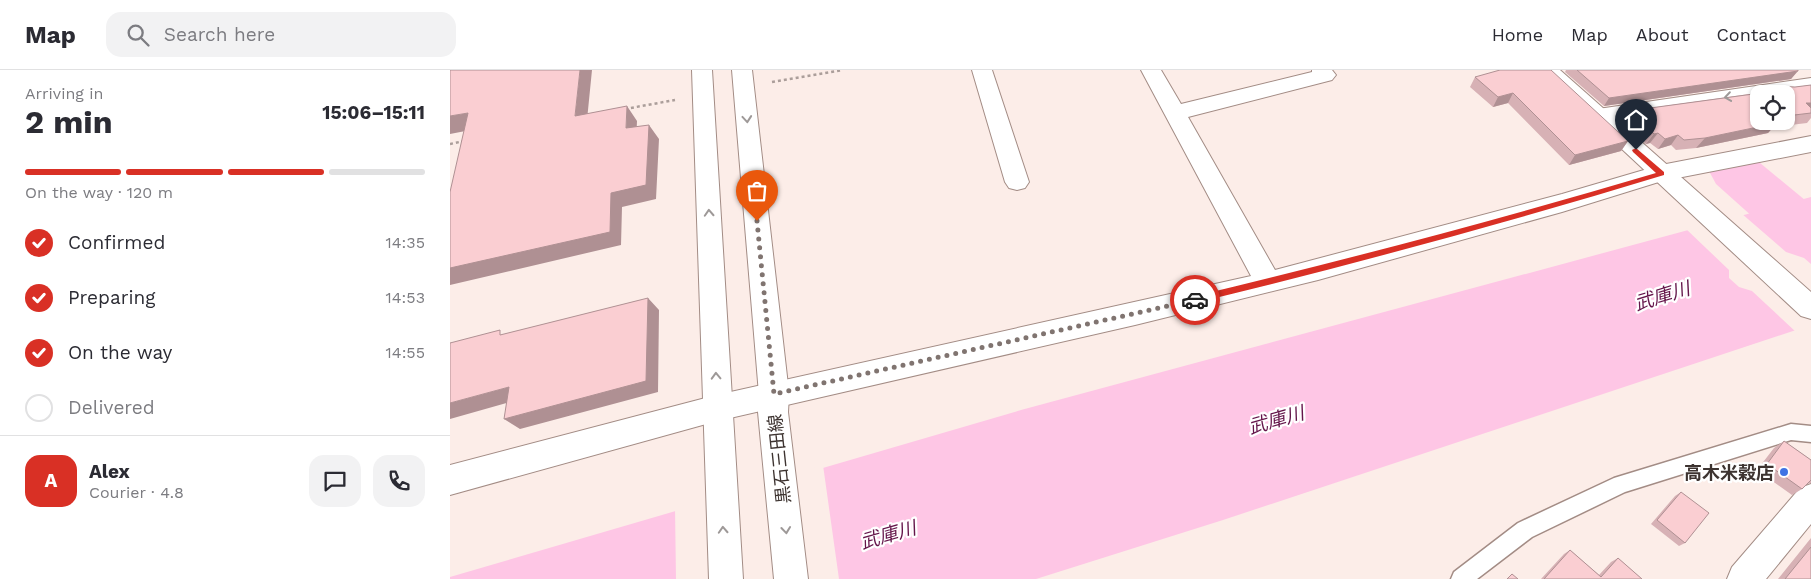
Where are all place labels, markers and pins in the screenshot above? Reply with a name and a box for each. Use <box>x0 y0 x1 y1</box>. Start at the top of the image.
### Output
pin <box>1615 99 1657 150</box>
pin <box>736 170 778 221</box>
place label: 高木米穀店 <box>1684 462 1774 483</box>
marker: 高木米穀店 <box>1778 466 1790 478</box>

